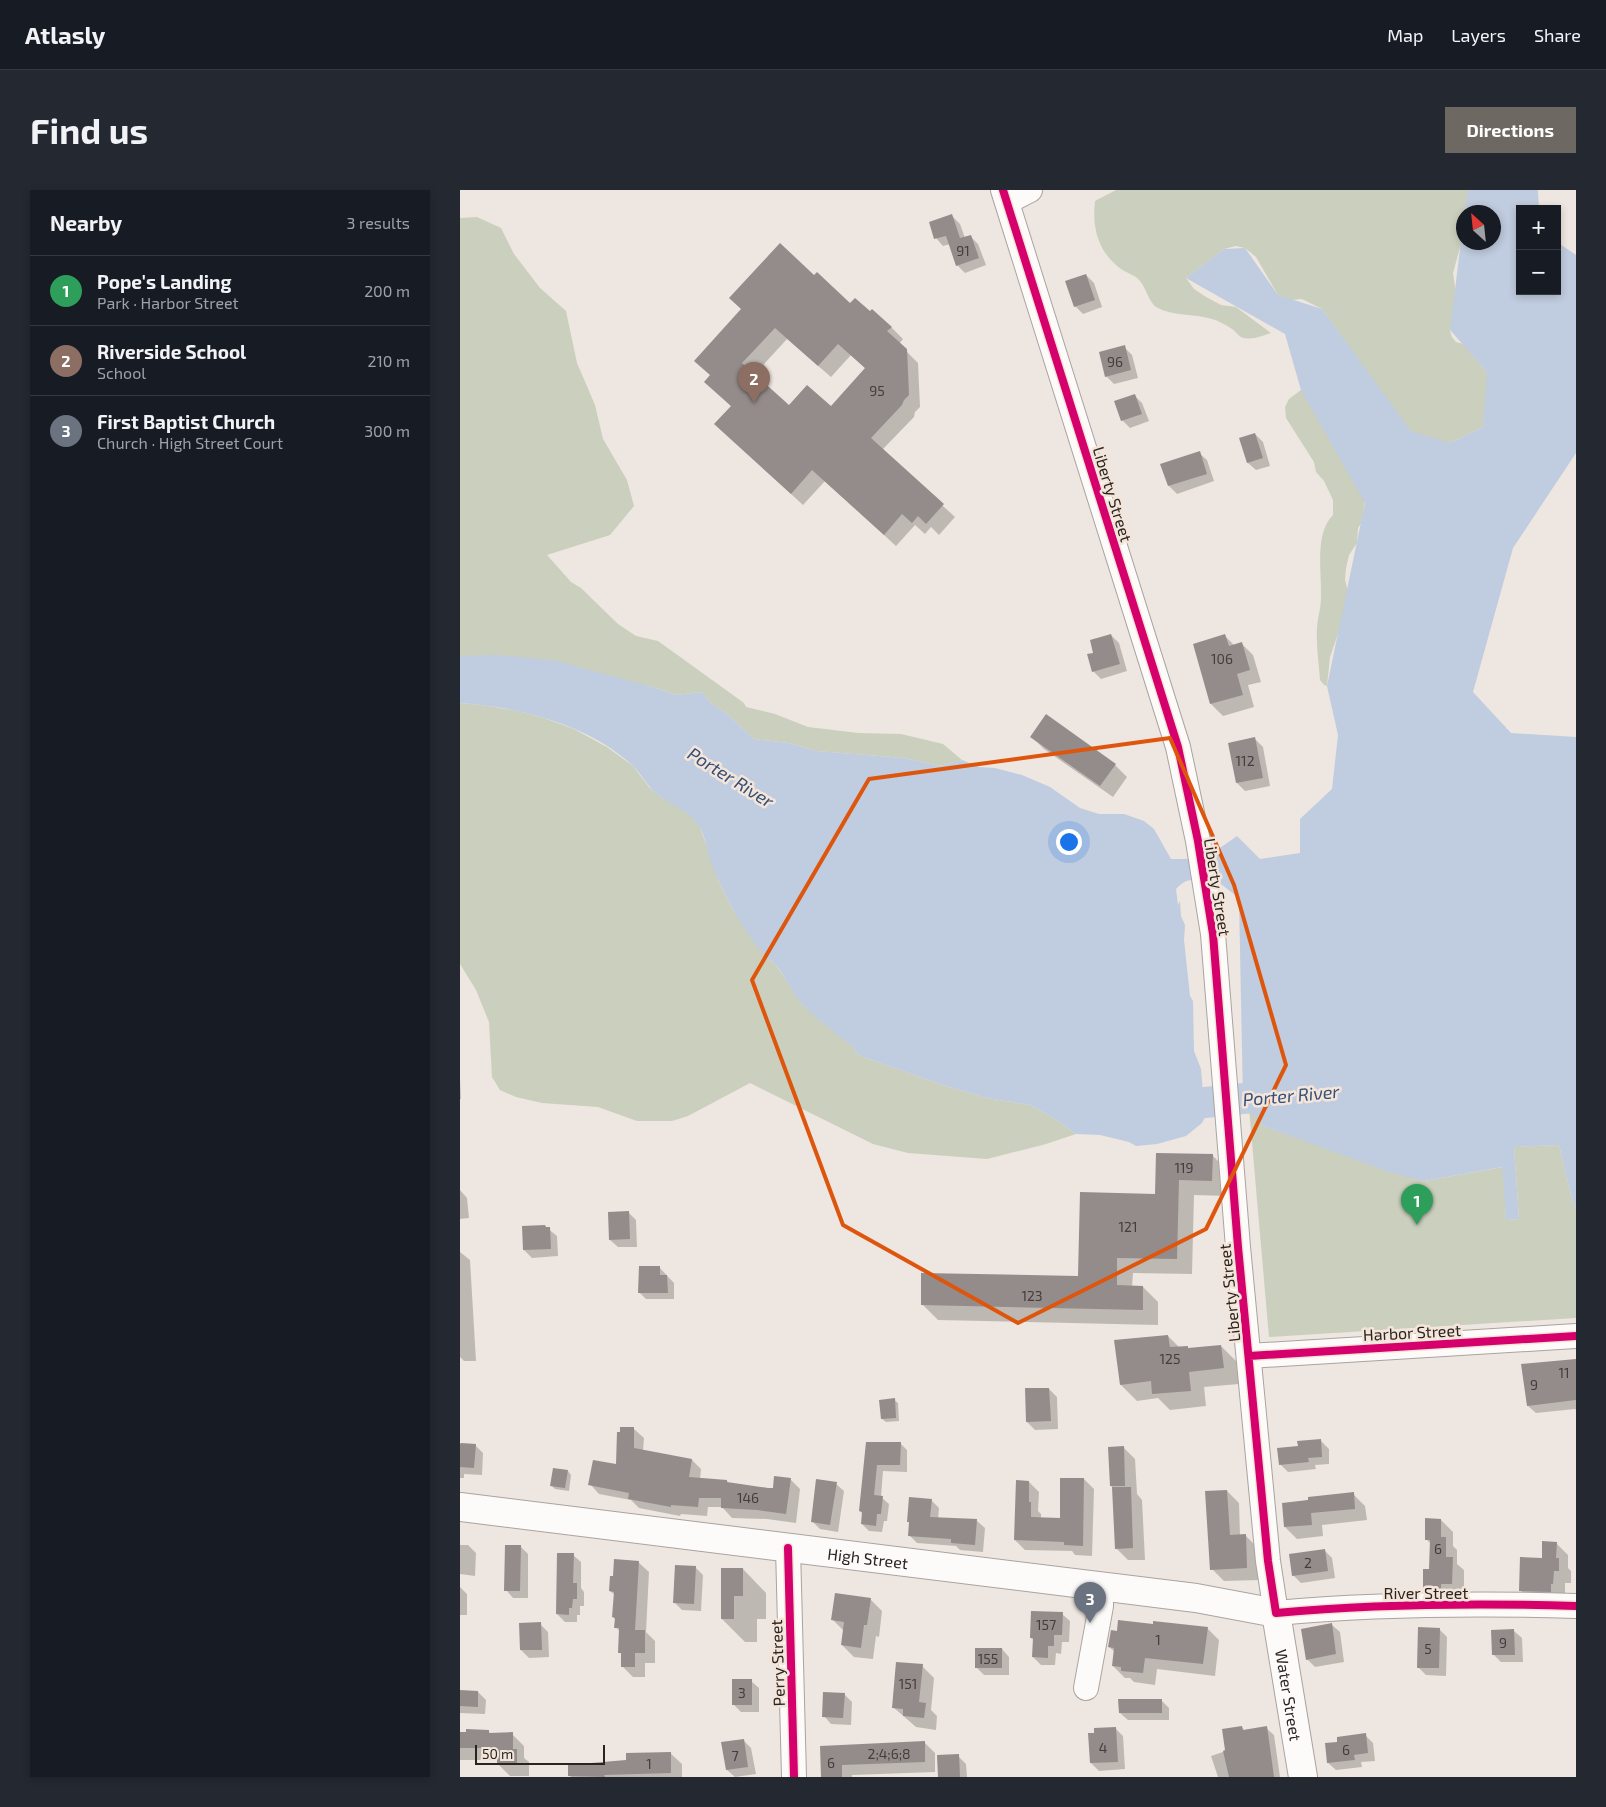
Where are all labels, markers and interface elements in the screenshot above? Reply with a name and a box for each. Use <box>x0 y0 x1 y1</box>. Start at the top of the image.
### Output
text: Atlasly <box>25 20 105 49</box>
text: Map <box>1387 24 1423 46</box>
text: Layers <box>1451 24 1506 46</box>
text: Share <box>1534 24 1581 46</box>
button: Directions <box>1445 107 1576 153</box>
text: Find us <box>30 109 148 151</box>
north arrow <box>1456 205 1501 250</box>
map controls <box>1516 205 1561 295</box>
button: + <box>1516 205 1561 250</box>
text: Nearby <box>50 210 122 235</box>
text: 3 results <box>347 213 410 232</box>
house number: 91 <box>956 242 970 259</box>
button: − <box>1516 250 1561 295</box>
text: Pope's Landing <box>97 270 232 293</box>
text: 1 <box>63 281 69 300</box>
text: 200 m <box>364 281 410 300</box>
text: Park · Harbor Street <box>97 293 239 312</box>
text: Riverside School <box>97 340 246 363</box>
text: 2 <box>61 351 71 370</box>
text: 210 m <box>367 351 410 370</box>
house number: 96 <box>1107 353 1123 370</box>
pin: 2 <box>738 362 770 403</box>
text: School <box>97 363 146 382</box>
house number: 95 <box>869 382 885 399</box>
text: First Baptist Church <box>97 410 275 433</box>
text: 3 <box>61 421 71 440</box>
text: 300 m <box>364 421 410 440</box>
text: Church · High Street Court <box>97 433 283 452</box>
street label: Liberty Street <box>1090 444 1136 544</box>
house number: 106 <box>1211 650 1233 667</box>
water label: Porter River <box>684 742 779 812</box>
house number: 112 <box>1235 752 1255 769</box>
your location <box>1056 829 1082 855</box>
street label: Liberty Street <box>1201 837 1235 937</box>
water label: Porter River <box>1242 1080 1341 1110</box>
house number: 119 <box>1174 1159 1194 1176</box>
pin: 1 <box>1401 1184 1433 1225</box>
house number: 121 <box>1118 1218 1138 1235</box>
street label: Liberty Street <box>1214 1243 1244 1343</box>
house number: 123 <box>1021 1287 1043 1304</box>
street label: Harbor Street <box>1362 1320 1462 1344</box>
house number: 125 <box>1160 1350 1180 1367</box>
house number: 11 <box>1558 1364 1570 1381</box>
house number: 9 <box>1530 1376 1538 1393</box>
house number: 146 <box>737 1489 759 1506</box>
house number: 6 <box>1434 1540 1442 1557</box>
street label: High Street <box>827 1543 909 1572</box>
house number: 2 <box>1304 1554 1312 1571</box>
pin: 3 <box>1074 1582 1106 1623</box>
street label: River Street <box>1384 1583 1468 1602</box>
house number: 157 <box>1036 1616 1056 1633</box>
street label: Perry Street <box>766 1619 788 1707</box>
house number: 1 <box>1155 1631 1161 1648</box>
house number: 9 <box>1499 1634 1507 1651</box>
house number: 5 <box>1424 1640 1432 1657</box>
street label: Water Street <box>1273 1648 1306 1742</box>
house number: 155 <box>978 1650 998 1667</box>
house number: 151 <box>899 1675 917 1692</box>
house number: 3 <box>738 1684 746 1701</box>
house number: 4 <box>1099 1739 1107 1756</box>
house number: 6 <box>1342 1741 1350 1758</box>
scale bar <box>475 1742 605 1765</box>
text: 50 m <box>482 1745 513 1762</box>
house number: 2;4;6;8 <box>868 1745 910 1762</box>
house number: 7 <box>731 1747 739 1764</box>
house number: 6 <box>827 1754 835 1771</box>
house number: 1 <box>646 1755 652 1772</box>

